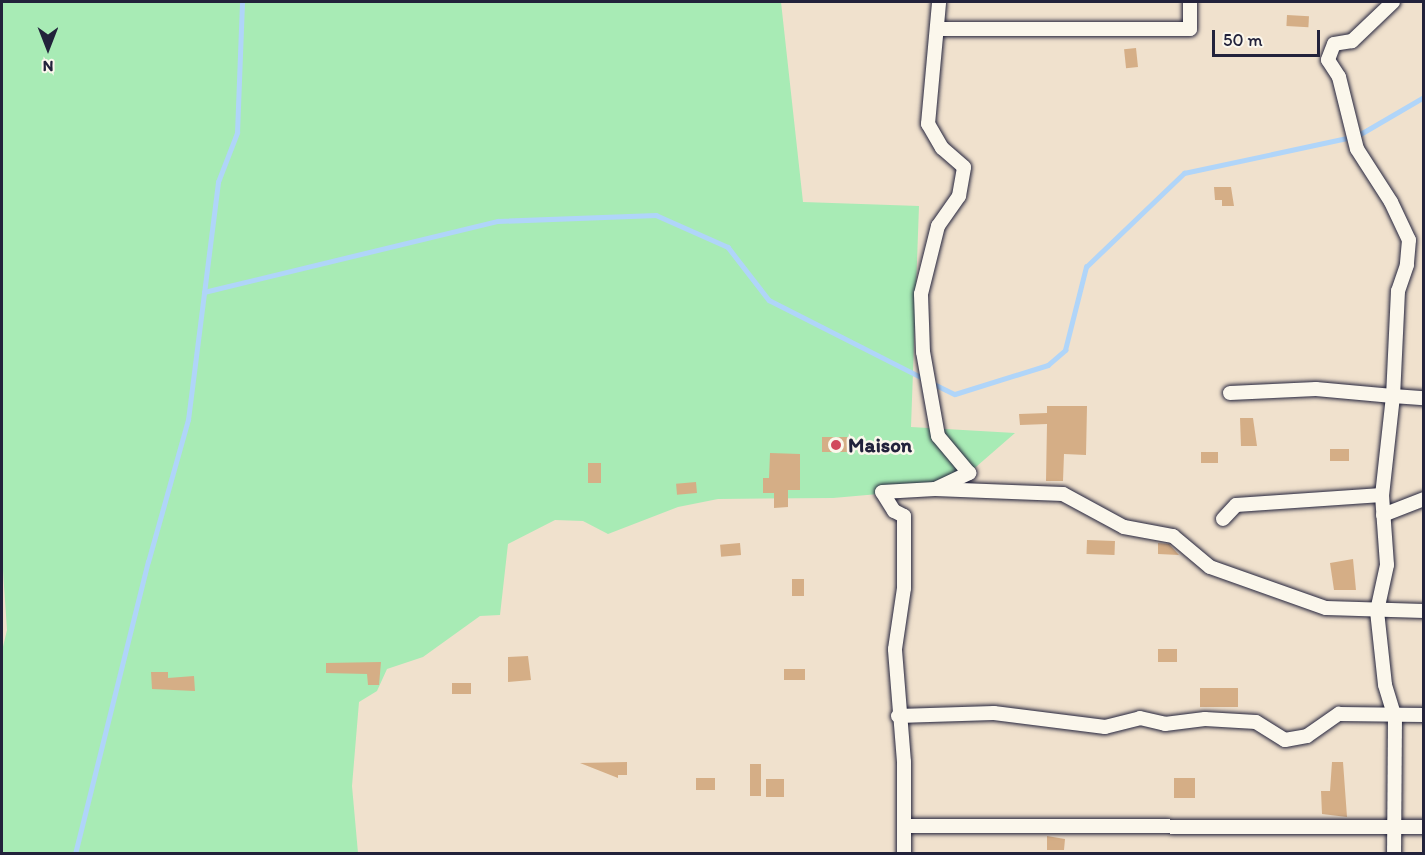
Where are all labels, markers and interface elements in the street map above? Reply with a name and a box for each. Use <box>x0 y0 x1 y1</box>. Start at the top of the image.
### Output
north arrow <box>18 18 78 78</box>
scale bar <box>1215 18 1323 56</box>
text: 50 m <box>1223 29 1263 51</box>
text: N <box>43 57 53 76</box>
place label: Maison <box>848 432 912 458</box>
marker: Maison <box>829 438 843 452</box>

